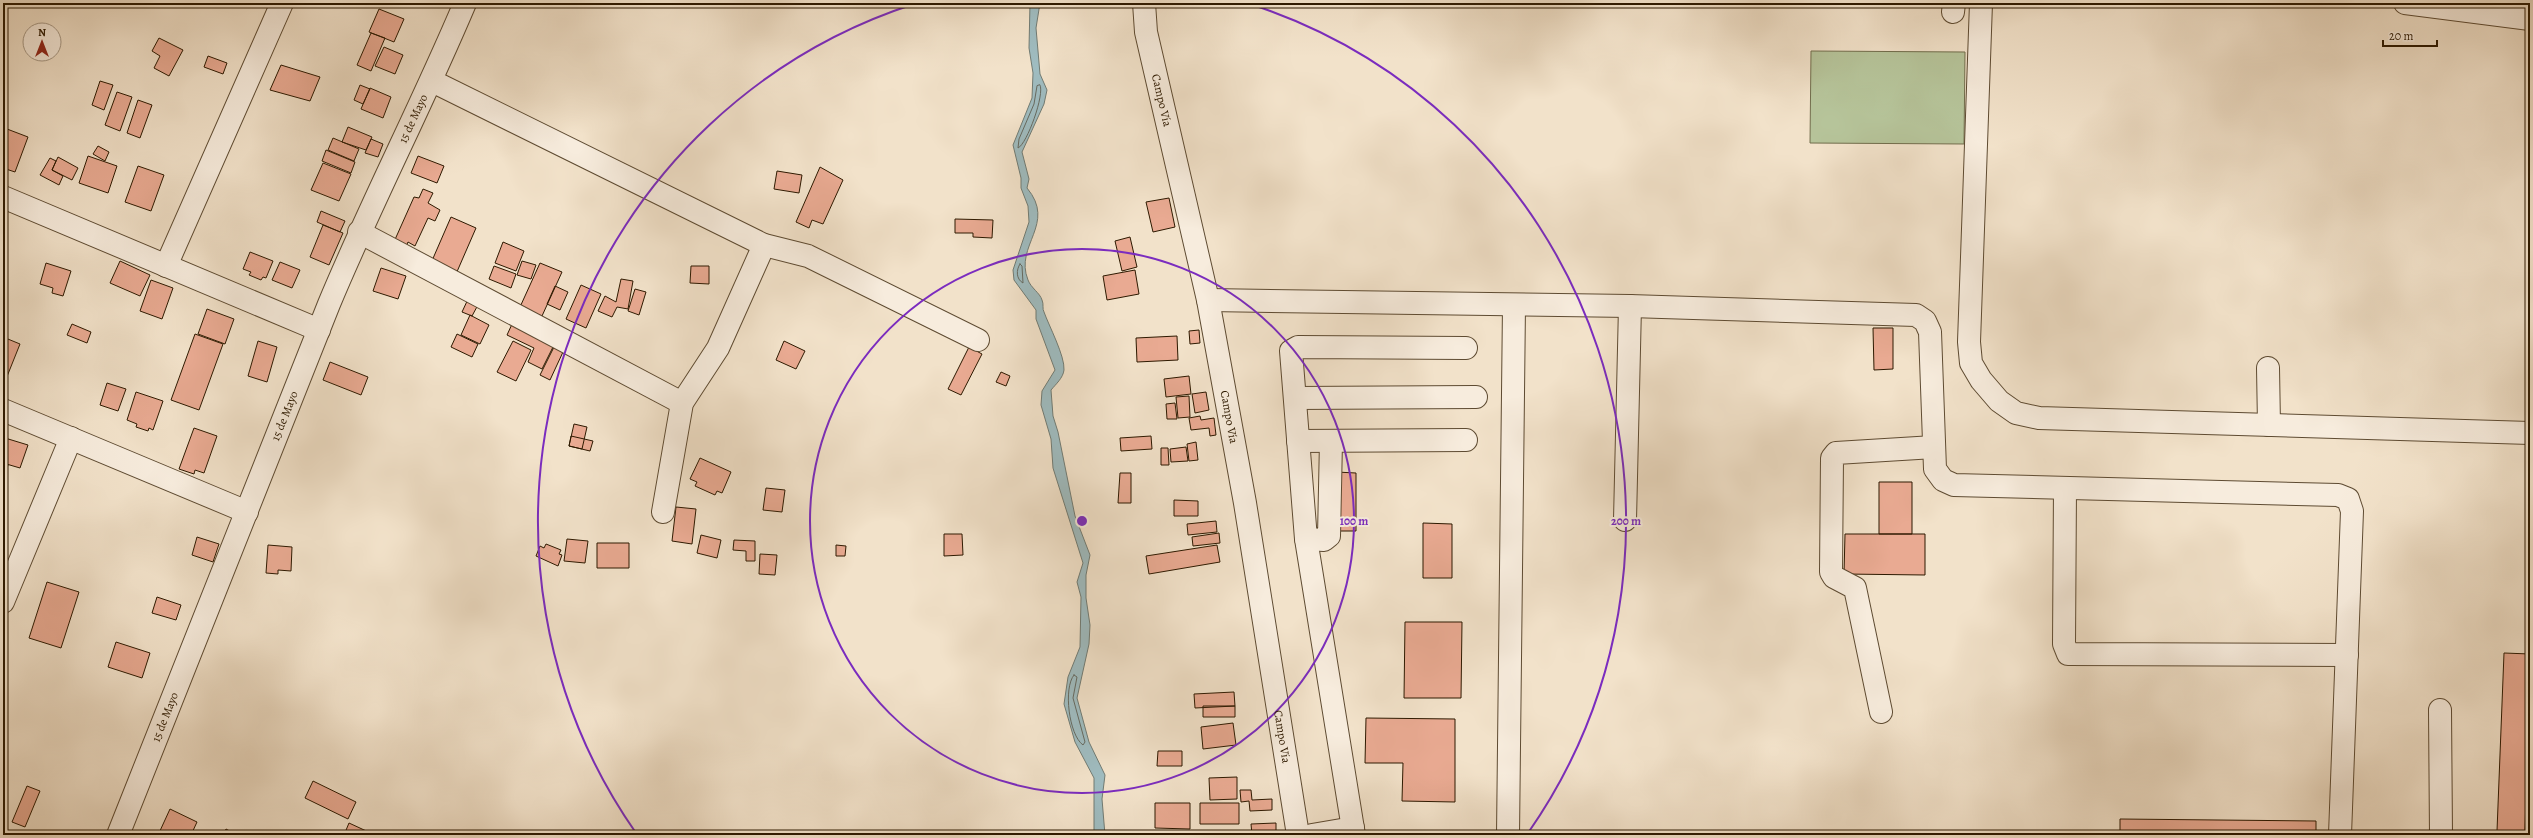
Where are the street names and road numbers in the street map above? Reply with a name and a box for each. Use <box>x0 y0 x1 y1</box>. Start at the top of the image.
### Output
street label: Campo Vía <box>1148 72 1176 128</box>
street label: 15 de Mayo <box>395 91 431 146</box>
street label: 15 de Mayo <box>267 389 302 443</box>
street label: Campo Vía <box>1217 389 1242 445</box>
street label: 15 de Mayo <box>148 690 182 744</box>
street label: Campo Vía <box>1270 709 1294 765</box>

